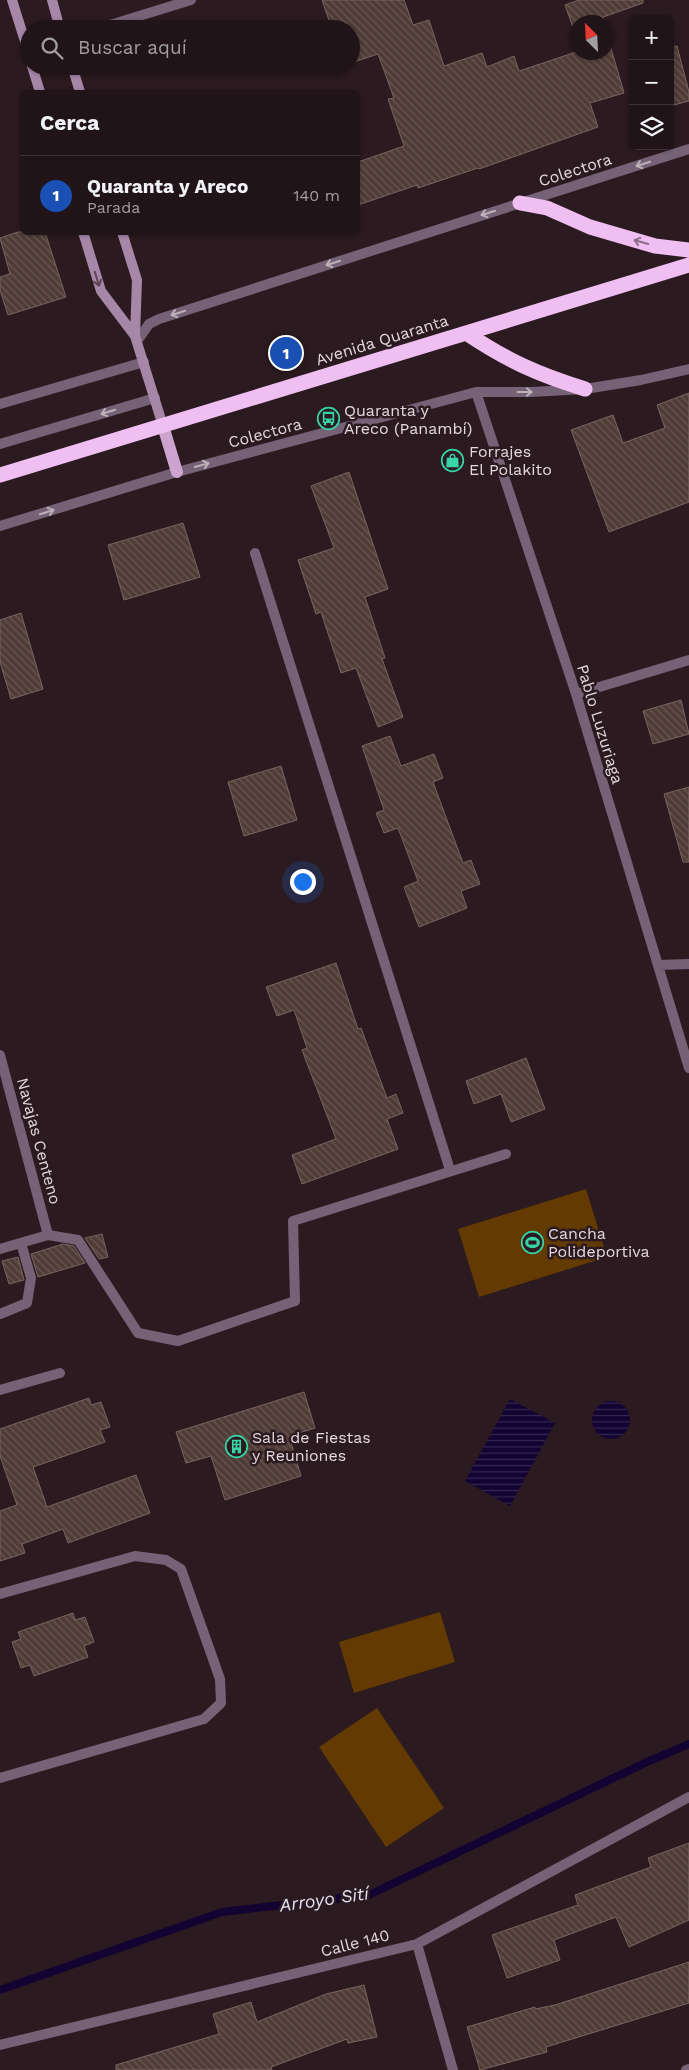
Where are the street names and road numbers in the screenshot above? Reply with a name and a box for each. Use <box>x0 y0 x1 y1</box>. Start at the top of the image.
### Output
street label: Colectora <box>536 149 614 191</box>
street label: Avenida Quaranta <box>313 311 451 369</box>
street label: Colectora <box>226 414 304 452</box>
street label: Pablo Luzuriaga <box>573 662 627 786</box>
street label: Navajas Centeno <box>13 1076 65 1206</box>
street label: Calle 140 <box>319 1925 391 1961</box>

